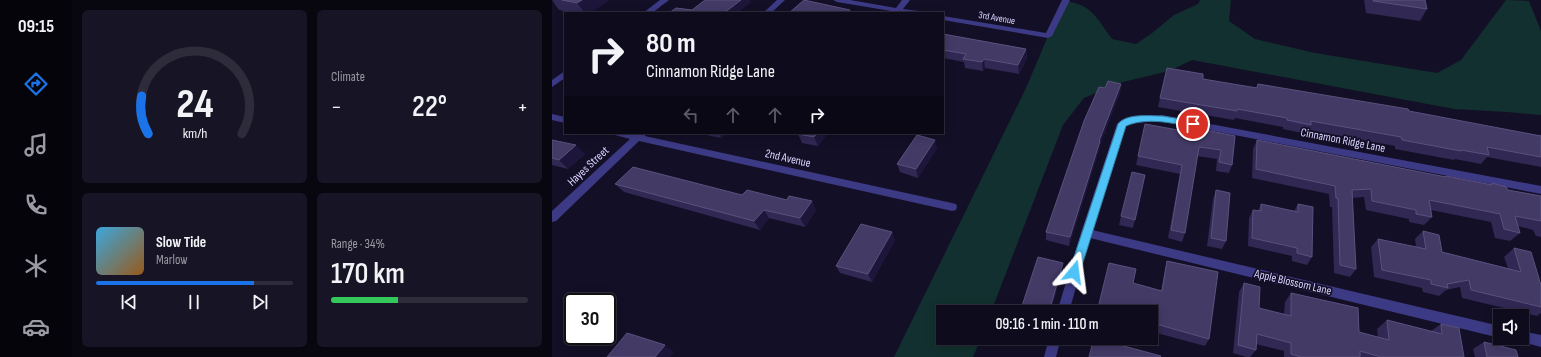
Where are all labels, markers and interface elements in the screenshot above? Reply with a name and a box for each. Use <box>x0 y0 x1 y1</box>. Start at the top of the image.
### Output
street label: 3rd Avenue <box>978 9 1016 27</box>
text: 09:15 <box>18 16 54 37</box>
text: 80 m <box>646 27 695 60</box>
icon: right <box>580 28 632 80</box>
text: Cinnamon Ridge Lane <box>646 61 775 82</box>
text: Climate <box>331 69 365 85</box>
icon: directions <box>22 70 50 98</box>
text: 24 <box>176 80 213 129</box>
text: 22° <box>412 89 447 125</box>
text: − <box>331 94 342 121</box>
text: + <box>517 94 528 121</box>
icon: left <box>680 104 702 126</box>
icon: ahead <box>722 104 744 126</box>
icon: ahead <box>764 104 786 126</box>
icon: right <box>806 104 828 126</box>
pin <box>1176 107 1210 141</box>
icon: arrive <box>1182 113 1204 135</box>
text: km/h <box>182 125 207 142</box>
street label: Cinnamon Ridge Lane <box>1299 125 1387 156</box>
icon: music <box>22 131 50 159</box>
street label: Hayes Street <box>564 143 613 189</box>
street label: 2nd Avenue <box>764 146 812 171</box>
icon: phone <box>22 191 50 219</box>
text: Slow Tide <box>156 233 206 252</box>
text: Range · 34% <box>331 236 385 252</box>
position arrow <box>1053 251 1095 293</box>
icon: climate <box>22 252 50 280</box>
text: Marlow <box>156 252 188 268</box>
text: 170 km <box>331 256 405 292</box>
street label: Apple Blossom Lane <box>1252 266 1333 299</box>
icon: previous <box>118 291 140 313</box>
icon: pause <box>183 291 205 313</box>
icon: next <box>249 291 271 313</box>
speed limit sign: 30 <box>564 293 616 345</box>
map controls <box>1493 309 1529 345</box>
button: sound <box>1493 309 1529 345</box>
icon: car <box>22 313 50 341</box>
text: 09:16 · 1 min · 110 m <box>995 315 1099 334</box>

